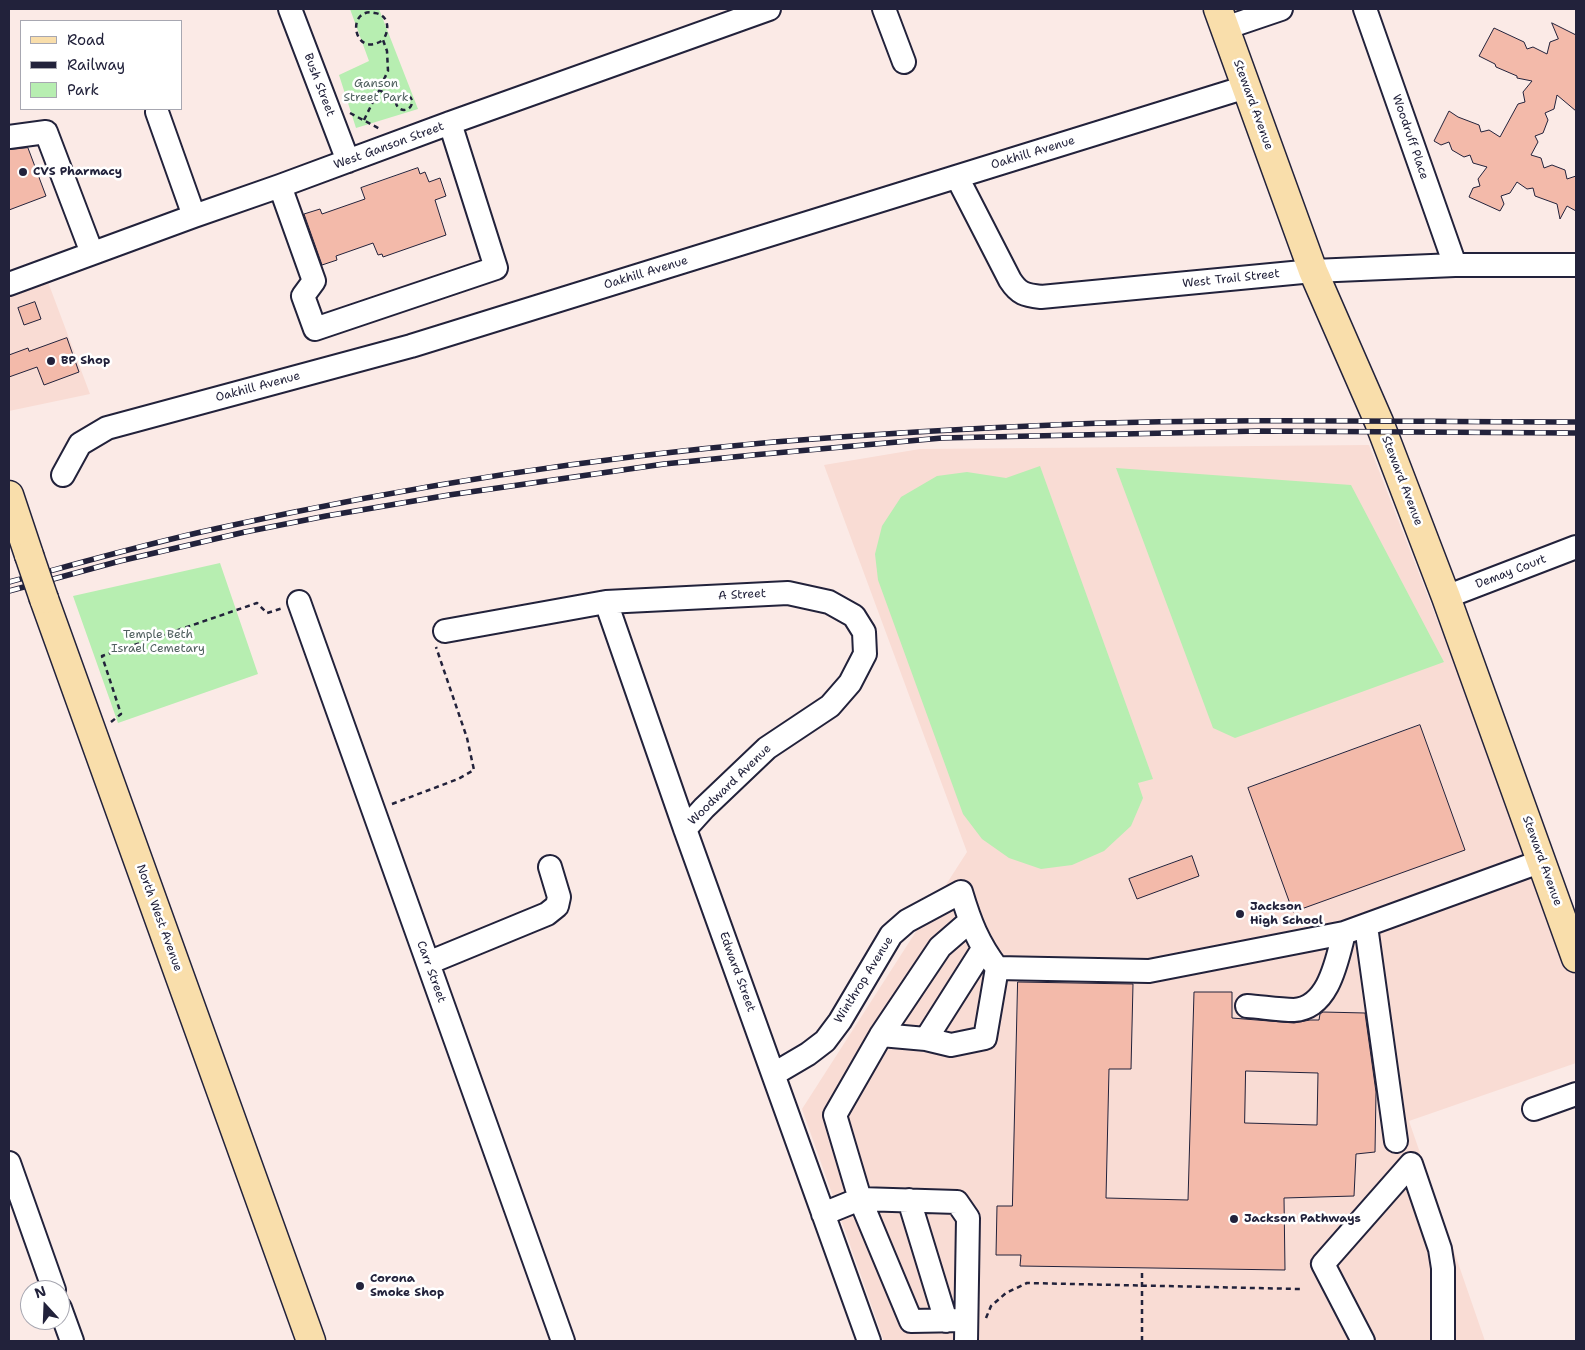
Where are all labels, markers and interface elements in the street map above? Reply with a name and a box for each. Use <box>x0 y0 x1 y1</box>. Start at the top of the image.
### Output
legend <box>20 20 182 110</box>
text: Road <box>67 30 105 50</box>
street label: Bush Street <box>300 51 338 119</box>
text: Railway <box>67 55 125 75</box>
street label: Steward Avenue <box>1230 58 1276 152</box>
park label: Ganson Street Park <box>343 77 409 105</box>
text: Park <box>67 80 99 100</box>
street label: Woodruff Place <box>1389 93 1431 181</box>
street label: West Ganson Street <box>332 119 446 173</box>
street label: Oakhill Avenue <box>989 133 1077 173</box>
place label: CVS Pharmacy <box>33 165 122 179</box>
marker: CVS Pharmacy <box>17 166 29 178</box>
street label: Oakhill Avenue <box>602 253 690 293</box>
street label: West Trail Street <box>1182 267 1280 291</box>
place label: BP Shop <box>61 354 110 368</box>
marker: BP Shop <box>45 355 57 367</box>
street label: Oakhill Avenue <box>214 369 302 405</box>
street label: Steward Avenue <box>1378 434 1426 528</box>
street label: Demay Court <box>1474 552 1548 592</box>
street label: A Street <box>718 587 766 603</box>
park label: Temple Beth Israel Cemetary <box>111 628 205 656</box>
street label: Woodward Avenue <box>686 742 774 828</box>
street label: Steward Avenue <box>1519 814 1565 908</box>
street label: North West Avenue <box>133 862 185 974</box>
place label: Jackson High School <box>1250 900 1323 928</box>
marker: Jackson High School <box>1234 908 1246 920</box>
street label: Edward Street <box>716 930 758 1014</box>
street label: Winthrop Avenue <box>831 934 897 1026</box>
street label: Carr Street <box>413 939 449 1005</box>
place label: Jackson Pathways <box>1244 1212 1361 1226</box>
marker: Jackson Pathways <box>1228 1213 1240 1225</box>
place label: Corona Smoke Shop <box>370 1272 444 1300</box>
north arrow <box>20 1280 70 1330</box>
marker: Corona Smoke Shop <box>354 1280 366 1292</box>
text: N <box>32 1281 49 1302</box>

